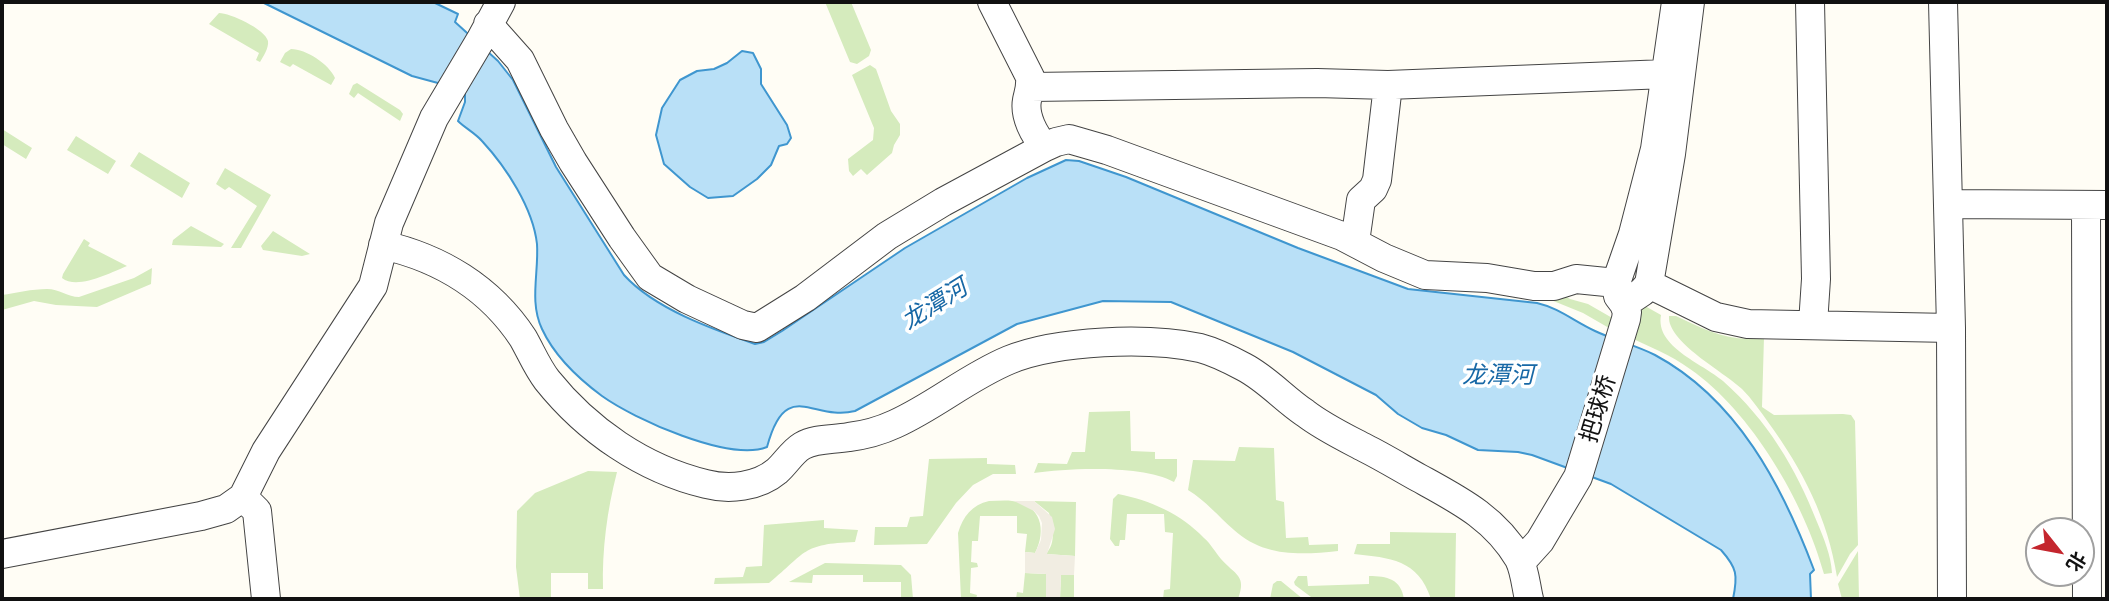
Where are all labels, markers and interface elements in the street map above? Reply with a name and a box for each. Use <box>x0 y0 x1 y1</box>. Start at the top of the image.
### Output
water label: 龙潭河 <box>897 274 973 336</box>
water label: 龙潭河 <box>1462 362 1534 390</box>
street label: 把球桥 <box>1576 372 1622 446</box>
north arrow <box>2025 517 2095 587</box>
text: 北 <box>2060 547 2092 577</box>

